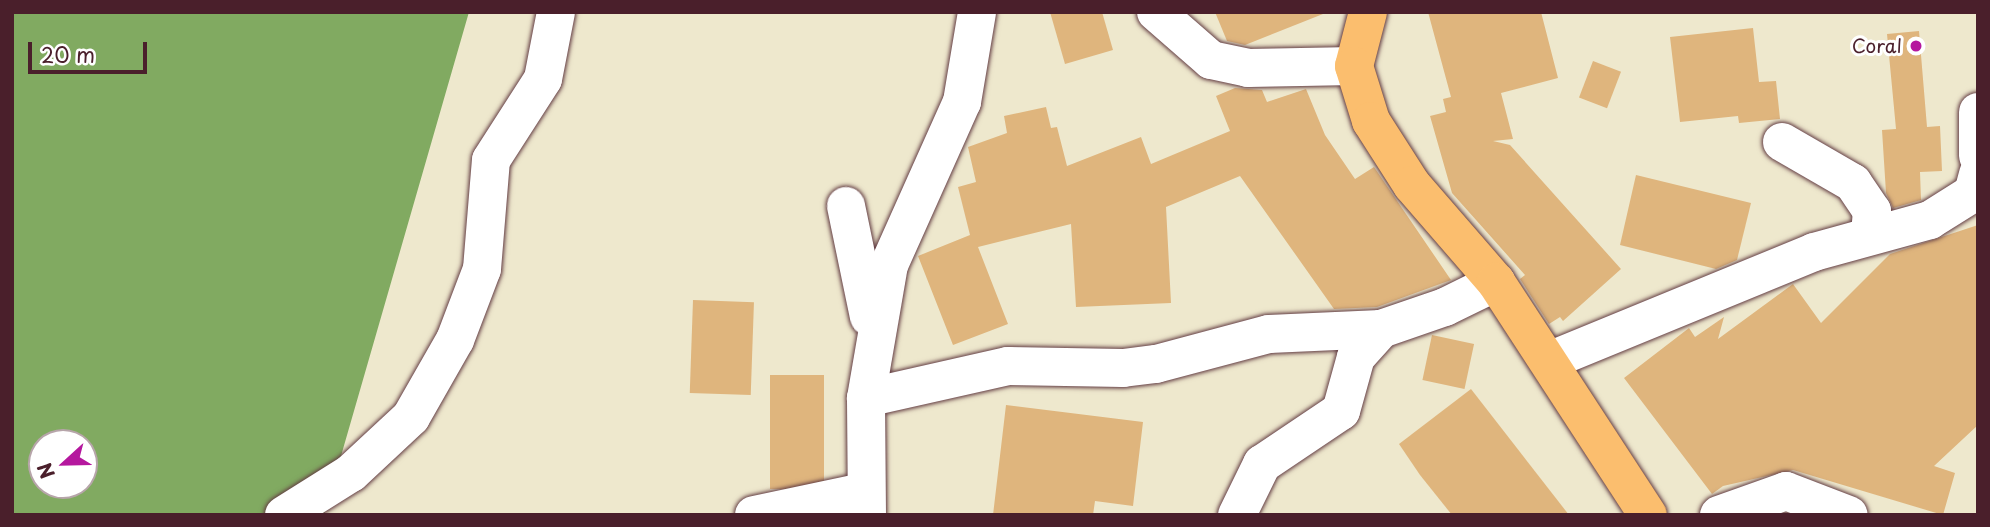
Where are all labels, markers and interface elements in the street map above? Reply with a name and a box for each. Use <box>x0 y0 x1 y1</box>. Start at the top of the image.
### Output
scale bar <box>32 28 150 72</box>
place label: Coral <box>1852 35 1902 57</box>
text: 20 m <box>41 38 95 70</box>
marker: Coral <box>1908 38 1924 54</box>
north arrow <box>28 429 98 499</box>
text: N <box>30 459 61 483</box>

